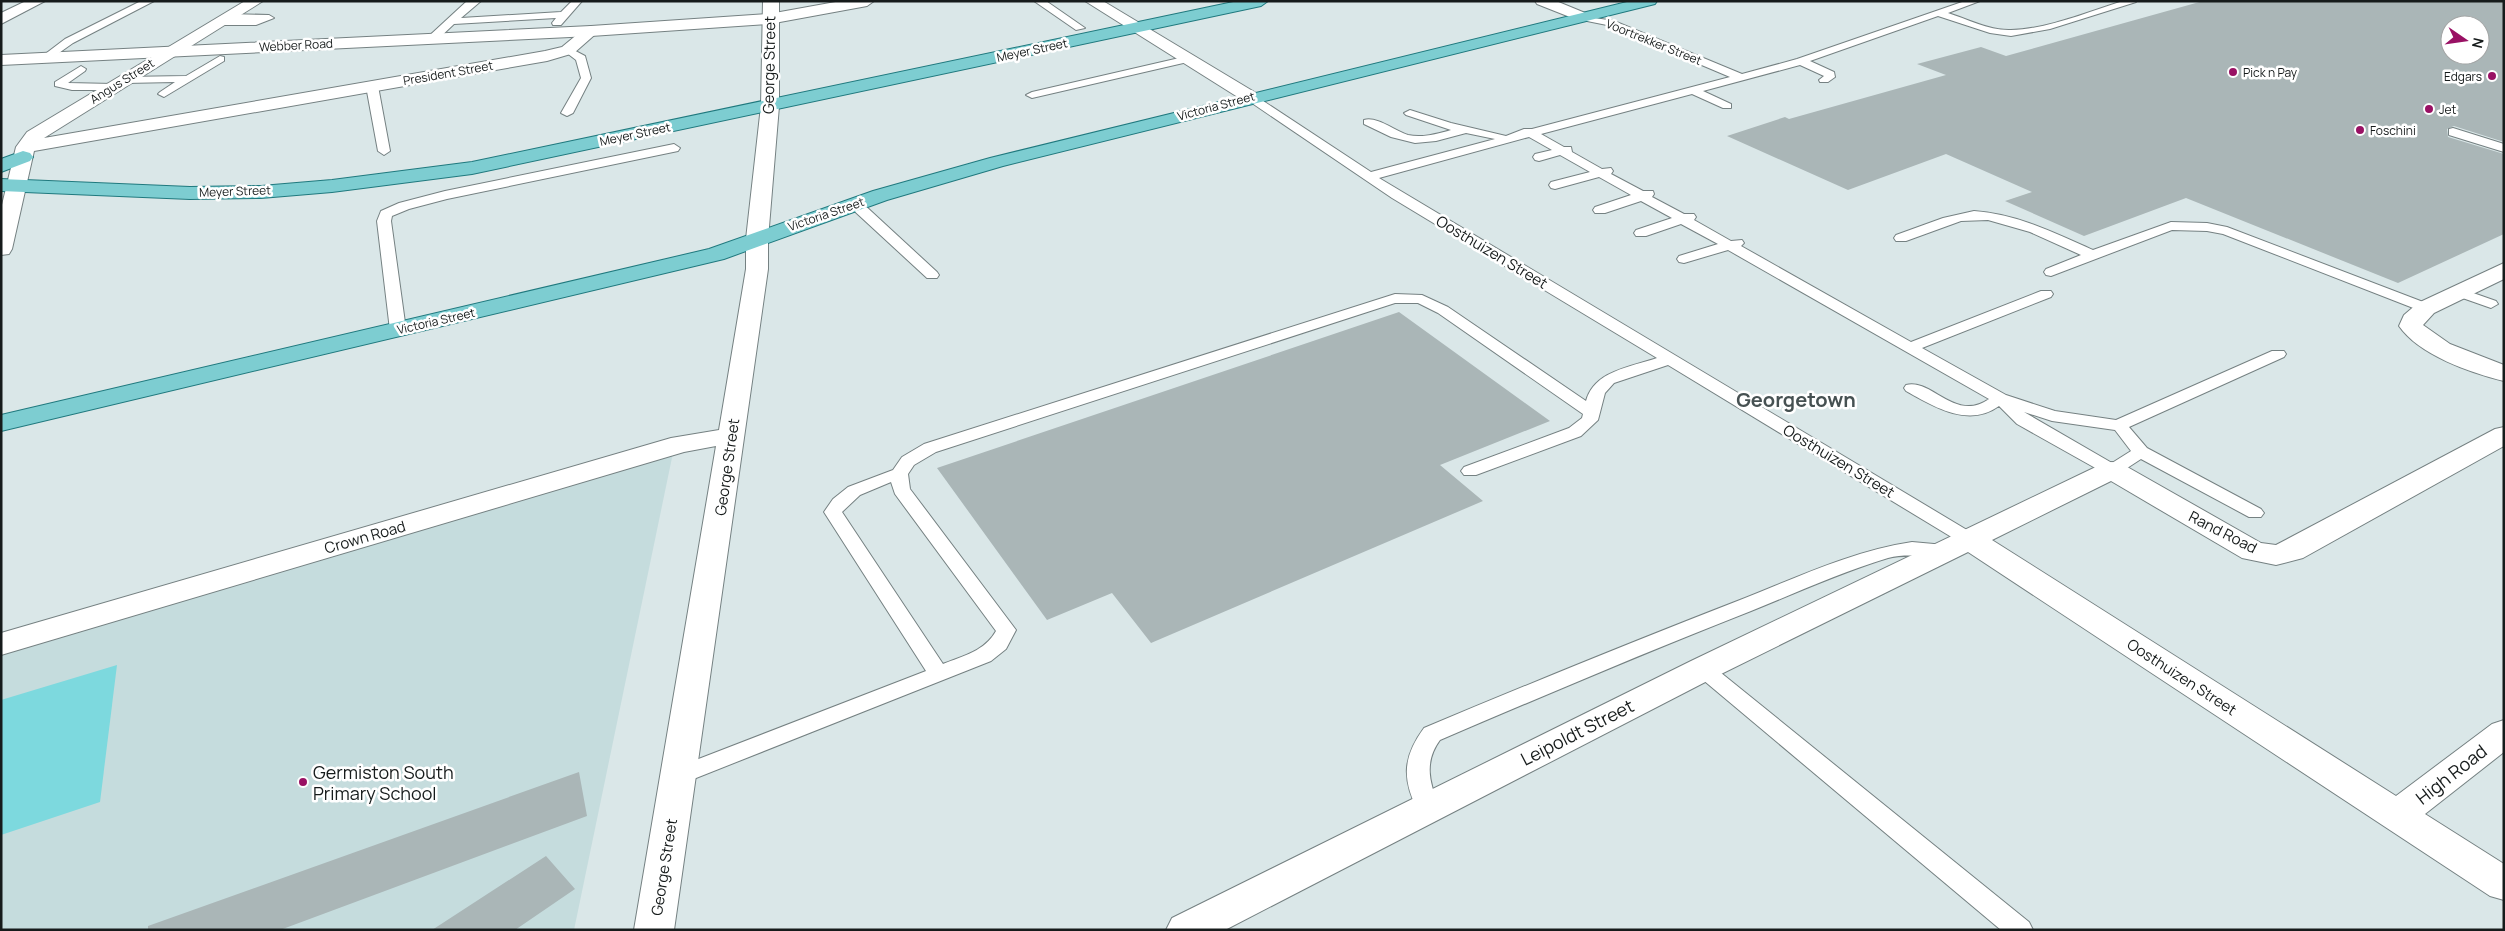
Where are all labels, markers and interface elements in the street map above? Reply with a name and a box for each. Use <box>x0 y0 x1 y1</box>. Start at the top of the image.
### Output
street label: Voortrekker Street <box>1604 15 1705 69</box>
north arrow <box>2440 15 2490 65</box>
street label: George Street <box>758 16 780 114</box>
street label: Meyer Street <box>995 34 1069 66</box>
street label: Webber Road <box>259 35 333 55</box>
text: N <box>2468 36 2489 50</box>
street label: Angus Street <box>87 54 158 108</box>
street label: President Street <box>402 57 495 89</box>
place label: Pick n Pay <box>2243 64 2298 81</box>
marker: Pick n Pay <box>2227 66 2239 78</box>
place label: Edgars <box>2444 68 2482 85</box>
marker: Edgars <box>2486 70 2498 82</box>
street label: Victoria Street <box>1175 87 1257 125</box>
place label: Jet <box>2439 101 2457 118</box>
marker: Jet <box>2423 103 2435 115</box>
street label: Meyer Street <box>598 118 672 150</box>
place label: Foschini <box>2370 122 2416 139</box>
marker: Foschini <box>2354 124 2366 136</box>
street label: Meyer Street <box>199 181 271 201</box>
street label: Victoria Street <box>786 193 867 235</box>
street label: Oosthuizen Street <box>1432 210 1552 294</box>
street label: Victoria Street <box>395 304 477 338</box>
district label: Georgetown <box>1736 386 1856 413</box>
street label: George Street <box>710 417 744 517</box>
street label: Oosthuizen Street <box>1779 419 1899 503</box>
street label: Rand Road <box>2185 506 2261 558</box>
street label: Crown Road <box>322 515 408 559</box>
street label: Oosthuizen Street <box>2123 634 2241 720</box>
street label: Leipoldt Street <box>1516 693 1638 771</box>
street label: High Road <box>2410 739 2492 809</box>
place label: Germiston South Primary School <box>313 760 454 805</box>
marker: Germiston South Primary School <box>297 776 309 788</box>
street label: George Street <box>646 817 682 917</box>

